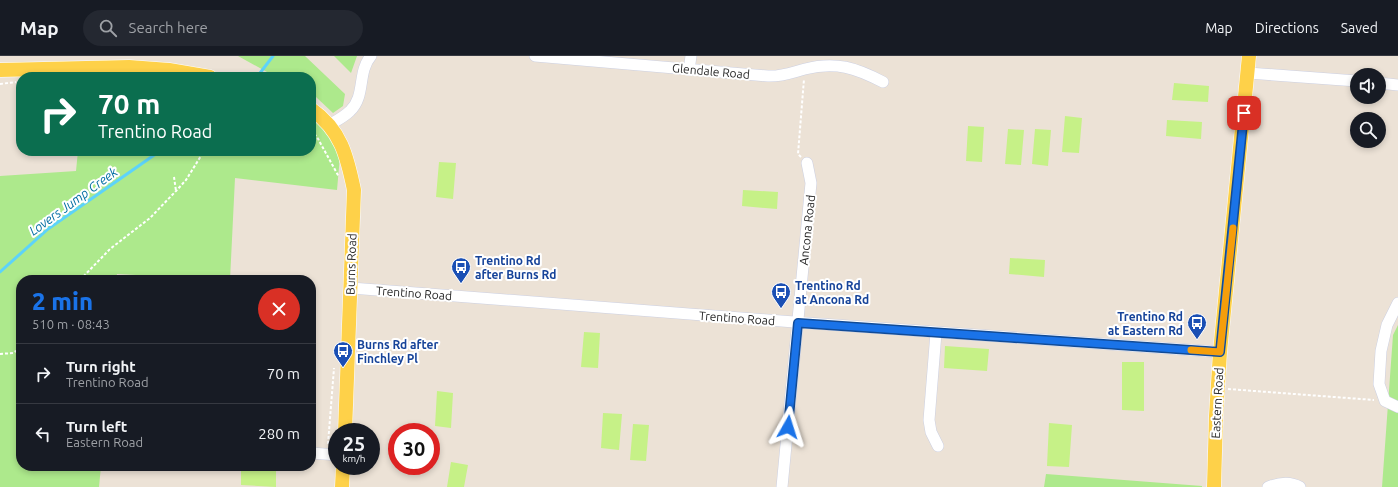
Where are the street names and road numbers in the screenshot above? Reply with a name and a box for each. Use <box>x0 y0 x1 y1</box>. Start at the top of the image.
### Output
street label: Glendale Road <box>672 61 750 81</box>
street label: Ancona Road <box>797 194 817 266</box>
street label: Burns Road <box>343 233 359 295</box>
street label: Trentino Road <box>376 284 452 302</box>
street label: Trentino Road <box>699 309 775 327</box>
street label: Eastern Road <box>1209 367 1225 439</box>

